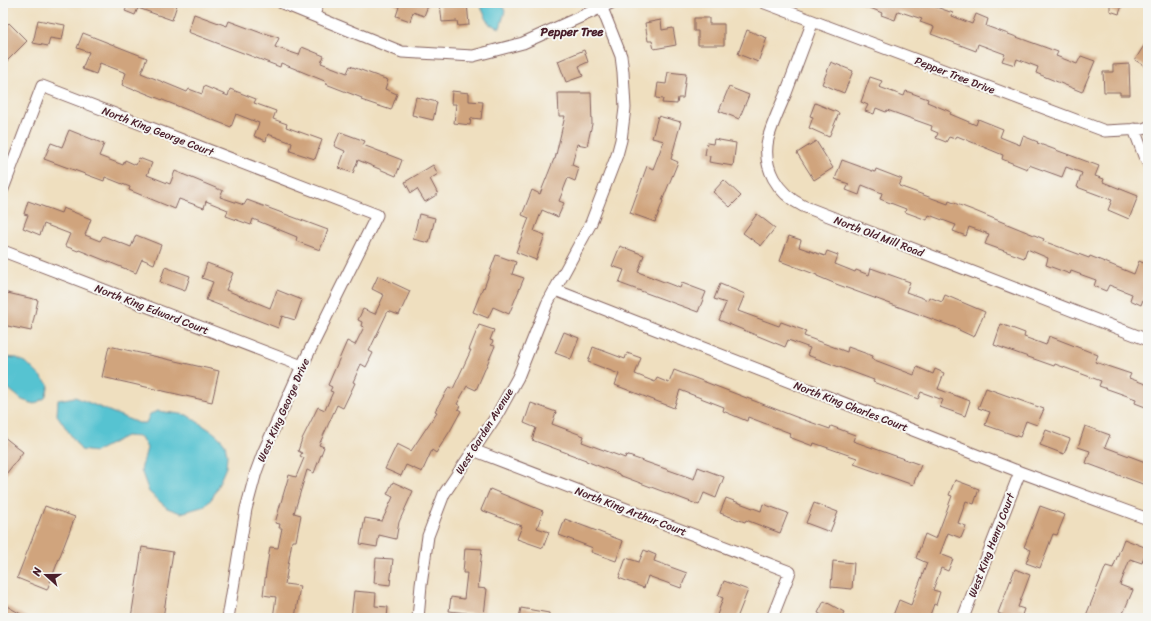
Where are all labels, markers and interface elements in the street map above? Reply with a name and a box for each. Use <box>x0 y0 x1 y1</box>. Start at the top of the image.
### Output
district label: Pepper Tree <box>541 21 604 43</box>
street label: Pepper Tree Drive <box>912 51 999 100</box>
street label: North King George Court <box>99 101 217 162</box>
street label: North Old Mill Road <box>831 211 928 263</box>
street label: North King Edward Court <box>92 279 212 340</box>
street label: West King George Drive <box>252 355 315 465</box>
street label: North King Charles Court <box>791 376 911 437</box>
street label: West Garden Avenue <box>450 384 519 478</box>
street label: North King Arthur Court <box>572 481 690 542</box>
street label: West King Henry Court <box>963 490 1020 600</box>
north arrow <box>26 555 66 595</box>
text: N <box>27 564 48 579</box>

